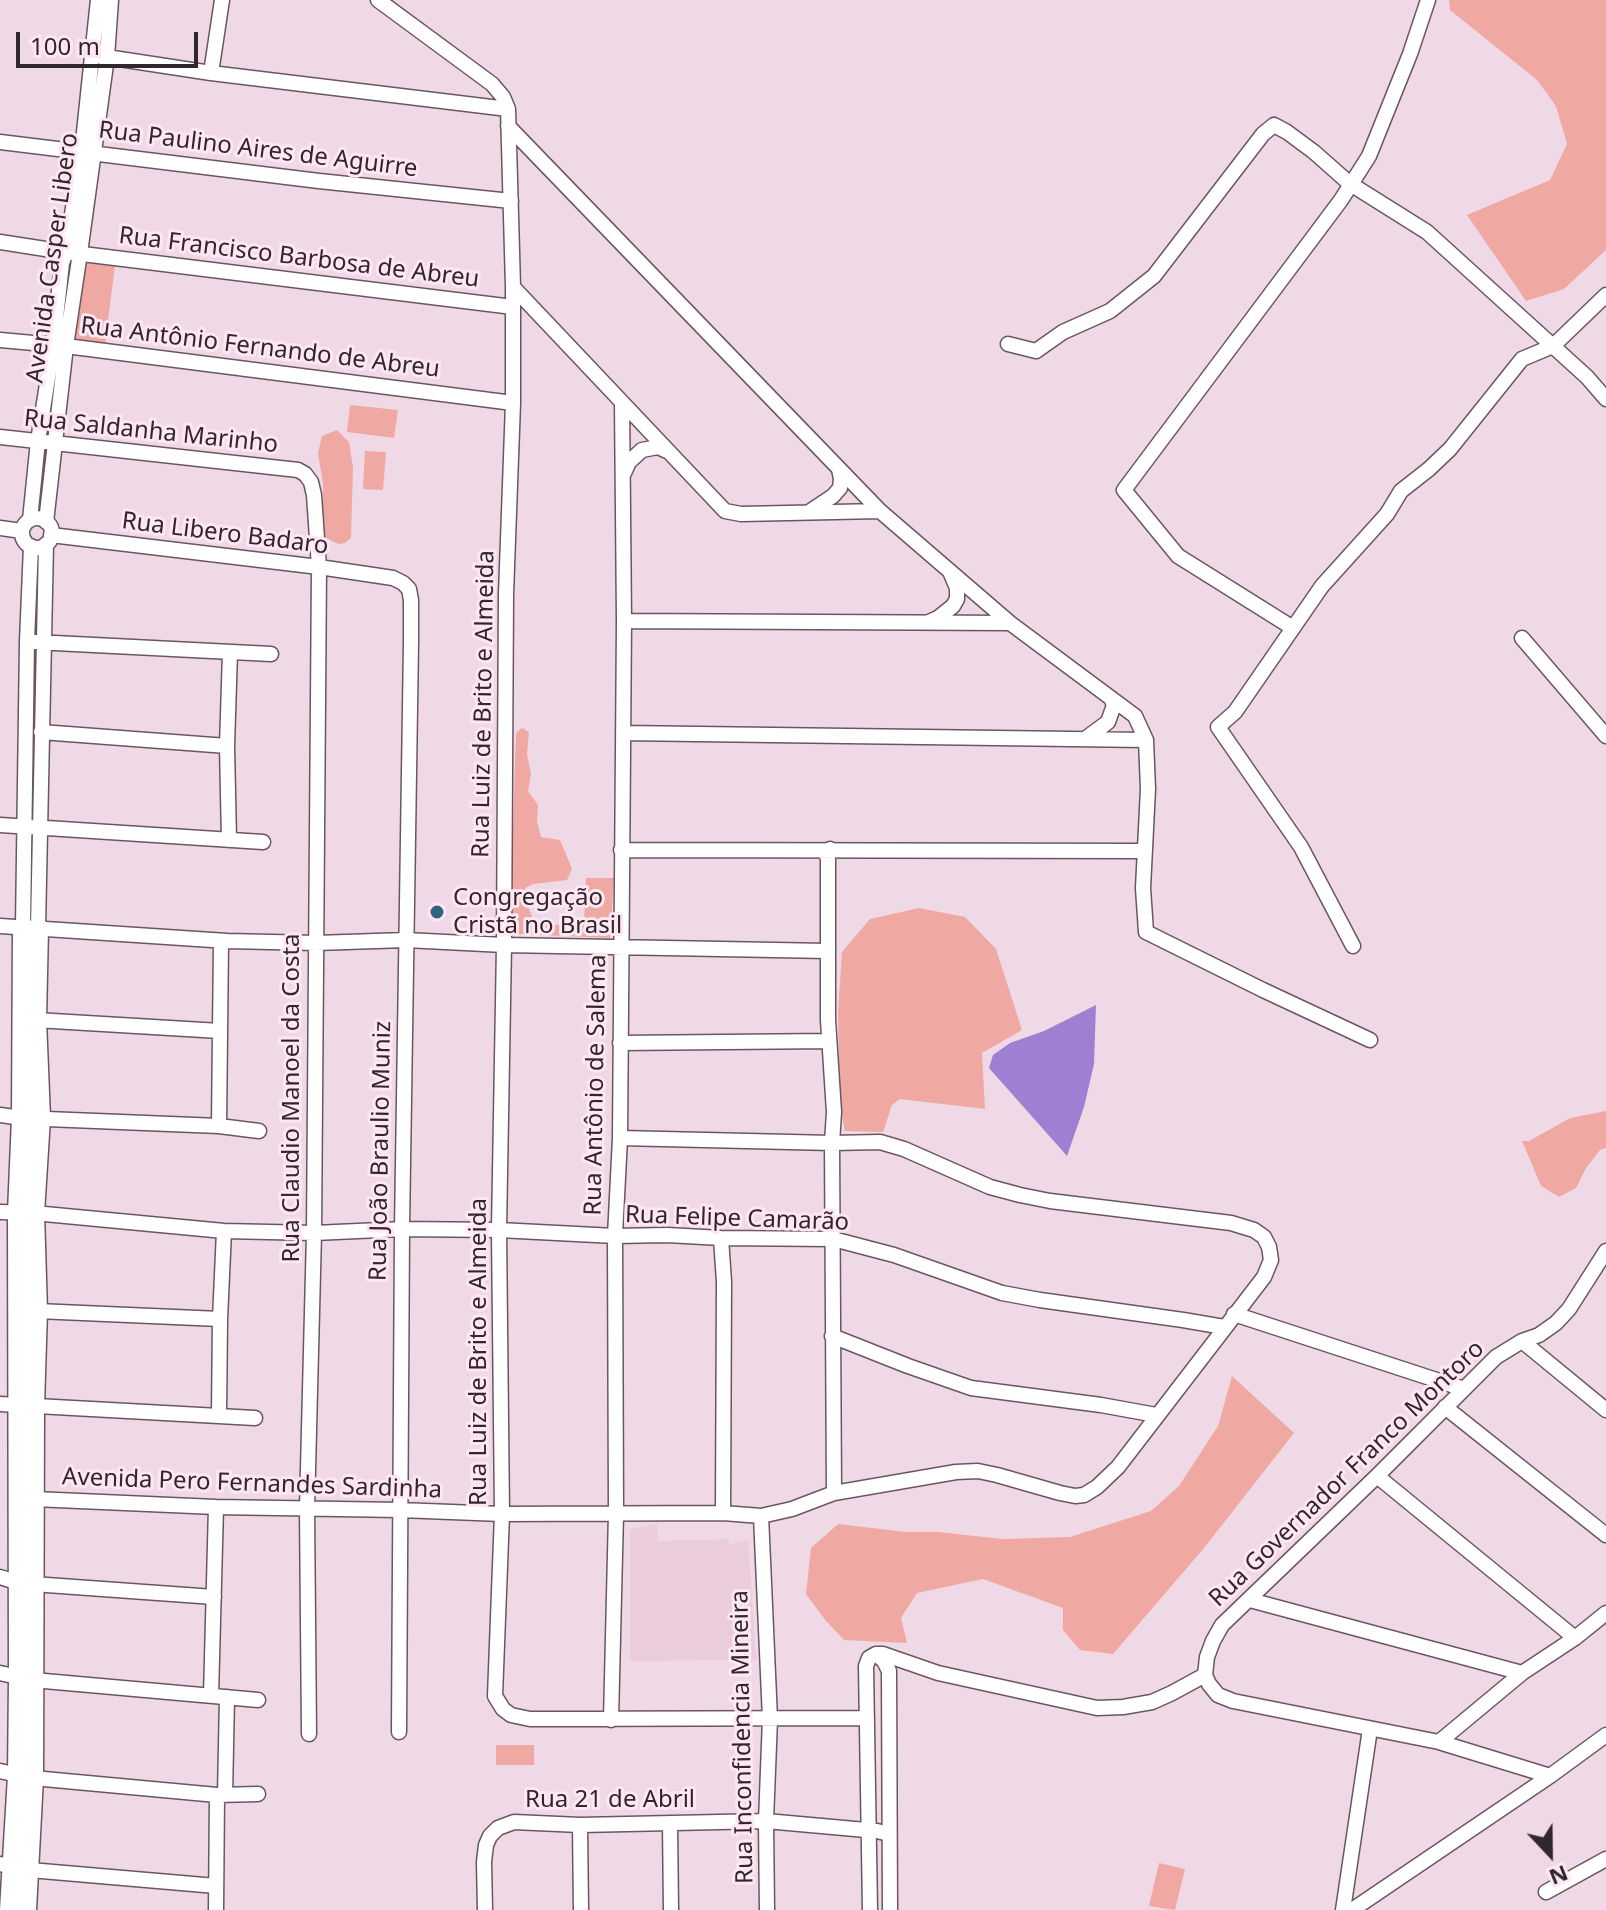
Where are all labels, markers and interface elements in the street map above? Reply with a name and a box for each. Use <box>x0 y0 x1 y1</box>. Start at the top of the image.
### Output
scale bar <box>20 16 202 66</box>
text: 100 m <box>30 29 100 62</box>
street label: Rua Paulino Aires de Aguirre <box>97 116 419 184</box>
street label: Avenida Casper Libero <box>21 131 85 385</box>
street label: Rua Francisco Barbosa de Abreu <box>117 222 481 294</box>
street label: Rua Antônio Fernando de Abreu <box>79 312 441 384</box>
street label: Rua Saldanha Marinho <box>22 404 280 460</box>
street label: Rua Libero Badaro <box>120 507 330 561</box>
street label: Rua Luiz de Brito e Almeida <box>467 550 501 858</box>
place label: Congregação Cristã no Brasil <box>453 884 622 940</box>
marker: Congregação Cristã no Brasil <box>428 903 446 921</box>
street label: Rua Claudio Manoel da Costa <box>278 933 306 1263</box>
street label: Rua Antônio de Salema <box>579 954 613 1216</box>
street label: Rua João Braulio Muniz <box>364 1021 398 1281</box>
street label: Rua Luiz de Brito e Almeida <box>465 1198 493 1506</box>
street label: Rua Felipe Camarão <box>624 1201 850 1237</box>
street label: Rua Governador Franco Montoro <box>1204 1335 1490 1613</box>
street label: Avenida Pero Fernandes Sardinha <box>62 1463 442 1505</box>
street label: Rua Inconfidencia Mineira <box>726 1590 760 1884</box>
street label: Rua 21 de Abril <box>525 1786 695 1814</box>
north arrow <box>1510 1814 1590 1894</box>
text: N <box>1545 1859 1573 1894</box>

